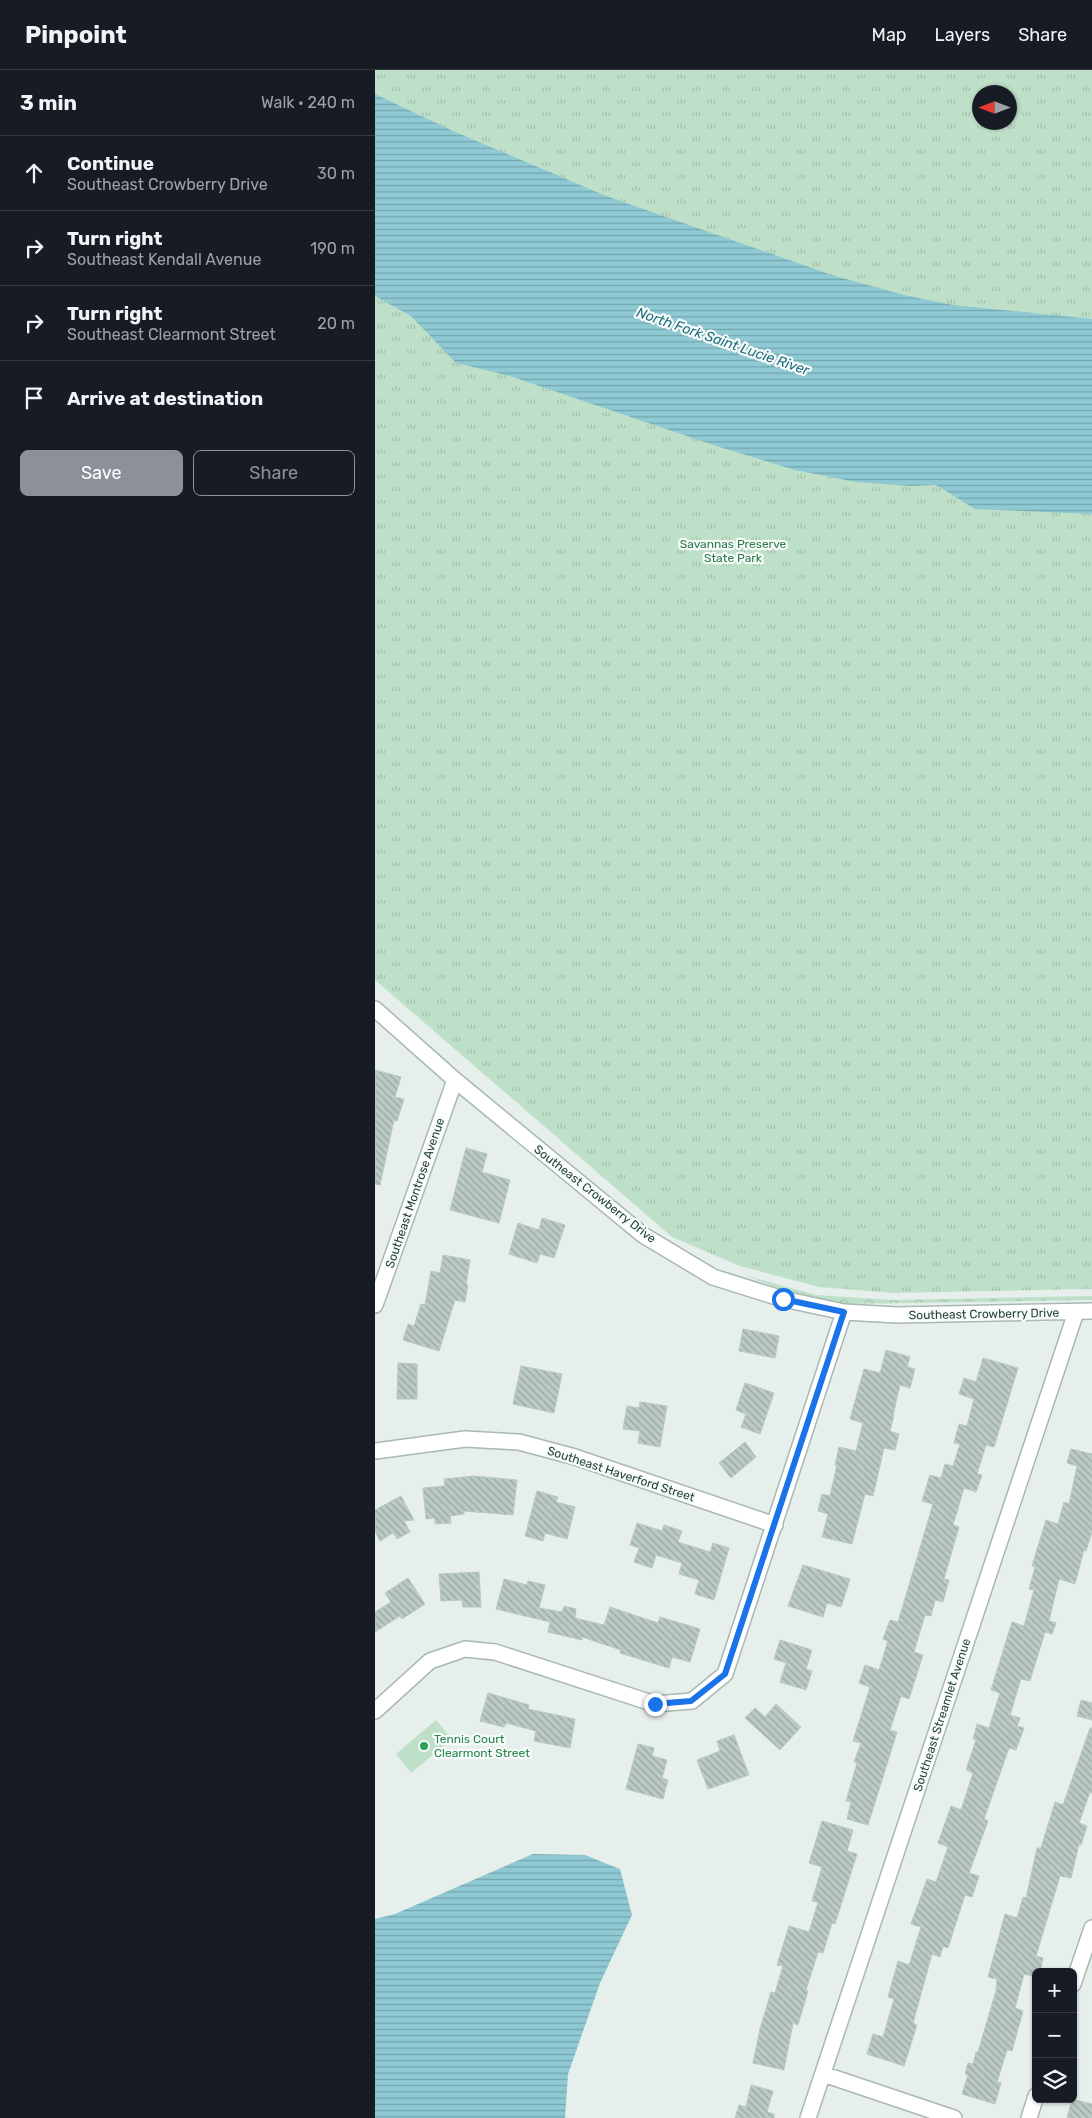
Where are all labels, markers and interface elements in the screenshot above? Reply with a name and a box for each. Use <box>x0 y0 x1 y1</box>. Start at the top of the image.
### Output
text: Pinpoint <box>25 21 127 49</box>
text: Map <box>872 24 907 46</box>
text: Layers <box>935 24 990 46</box>
text: Share <box>1018 24 1067 46</box>
north arrow <box>972 85 1017 130</box>
text: 3 min <box>20 90 77 115</box>
text: Walk · 240 m <box>261 93 355 112</box>
text: Continue <box>67 152 154 175</box>
icon: ahead <box>20 159 48 187</box>
text: 30 m <box>317 164 355 183</box>
text: Southeast Crowberry Drive <box>67 175 268 194</box>
text: Turn right <box>67 227 162 250</box>
icon: right <box>20 234 48 262</box>
text: 190 m <box>310 239 355 258</box>
text: Southeast Kendall Avenue <box>67 250 261 269</box>
text: Turn right <box>67 302 162 325</box>
water label: North Fork Saint Lucie River <box>634 304 812 379</box>
icon: right <box>20 309 48 337</box>
text: 20 m <box>317 314 355 333</box>
text: Southeast Clearmont Street <box>67 325 276 344</box>
icon: arrive <box>20 384 48 412</box>
text: Arrive at destination <box>67 387 263 410</box>
button: Save <box>20 450 183 496</box>
button: Share <box>193 450 355 496</box>
park label: Savannas Preserve State Park <box>680 537 787 565</box>
street label: Southeast Montrose Avenue <box>383 1116 447 1270</box>
street label: Southeast Crowberry Drive <box>531 1142 659 1246</box>
route start <box>772 1288 795 1311</box>
street label: Southeast Crowberry Drive <box>909 1306 1060 1322</box>
street label: Southeast Haverford Street <box>546 1444 697 1505</box>
street label: Southeast Streamlet Avenue <box>911 1636 973 1793</box>
route end <box>644 1693 667 1716</box>
place label: Tennis Court Clearmont Street <box>434 1732 530 1760</box>
marker: Tennis Court Clearmont Street <box>418 1740 430 1752</box>
map controls <box>1032 1968 1077 2103</box>
button: + <box>1032 1968 1077 2013</box>
button: − <box>1032 2013 1077 2058</box>
button: layers <box>1032 2058 1077 2103</box>

